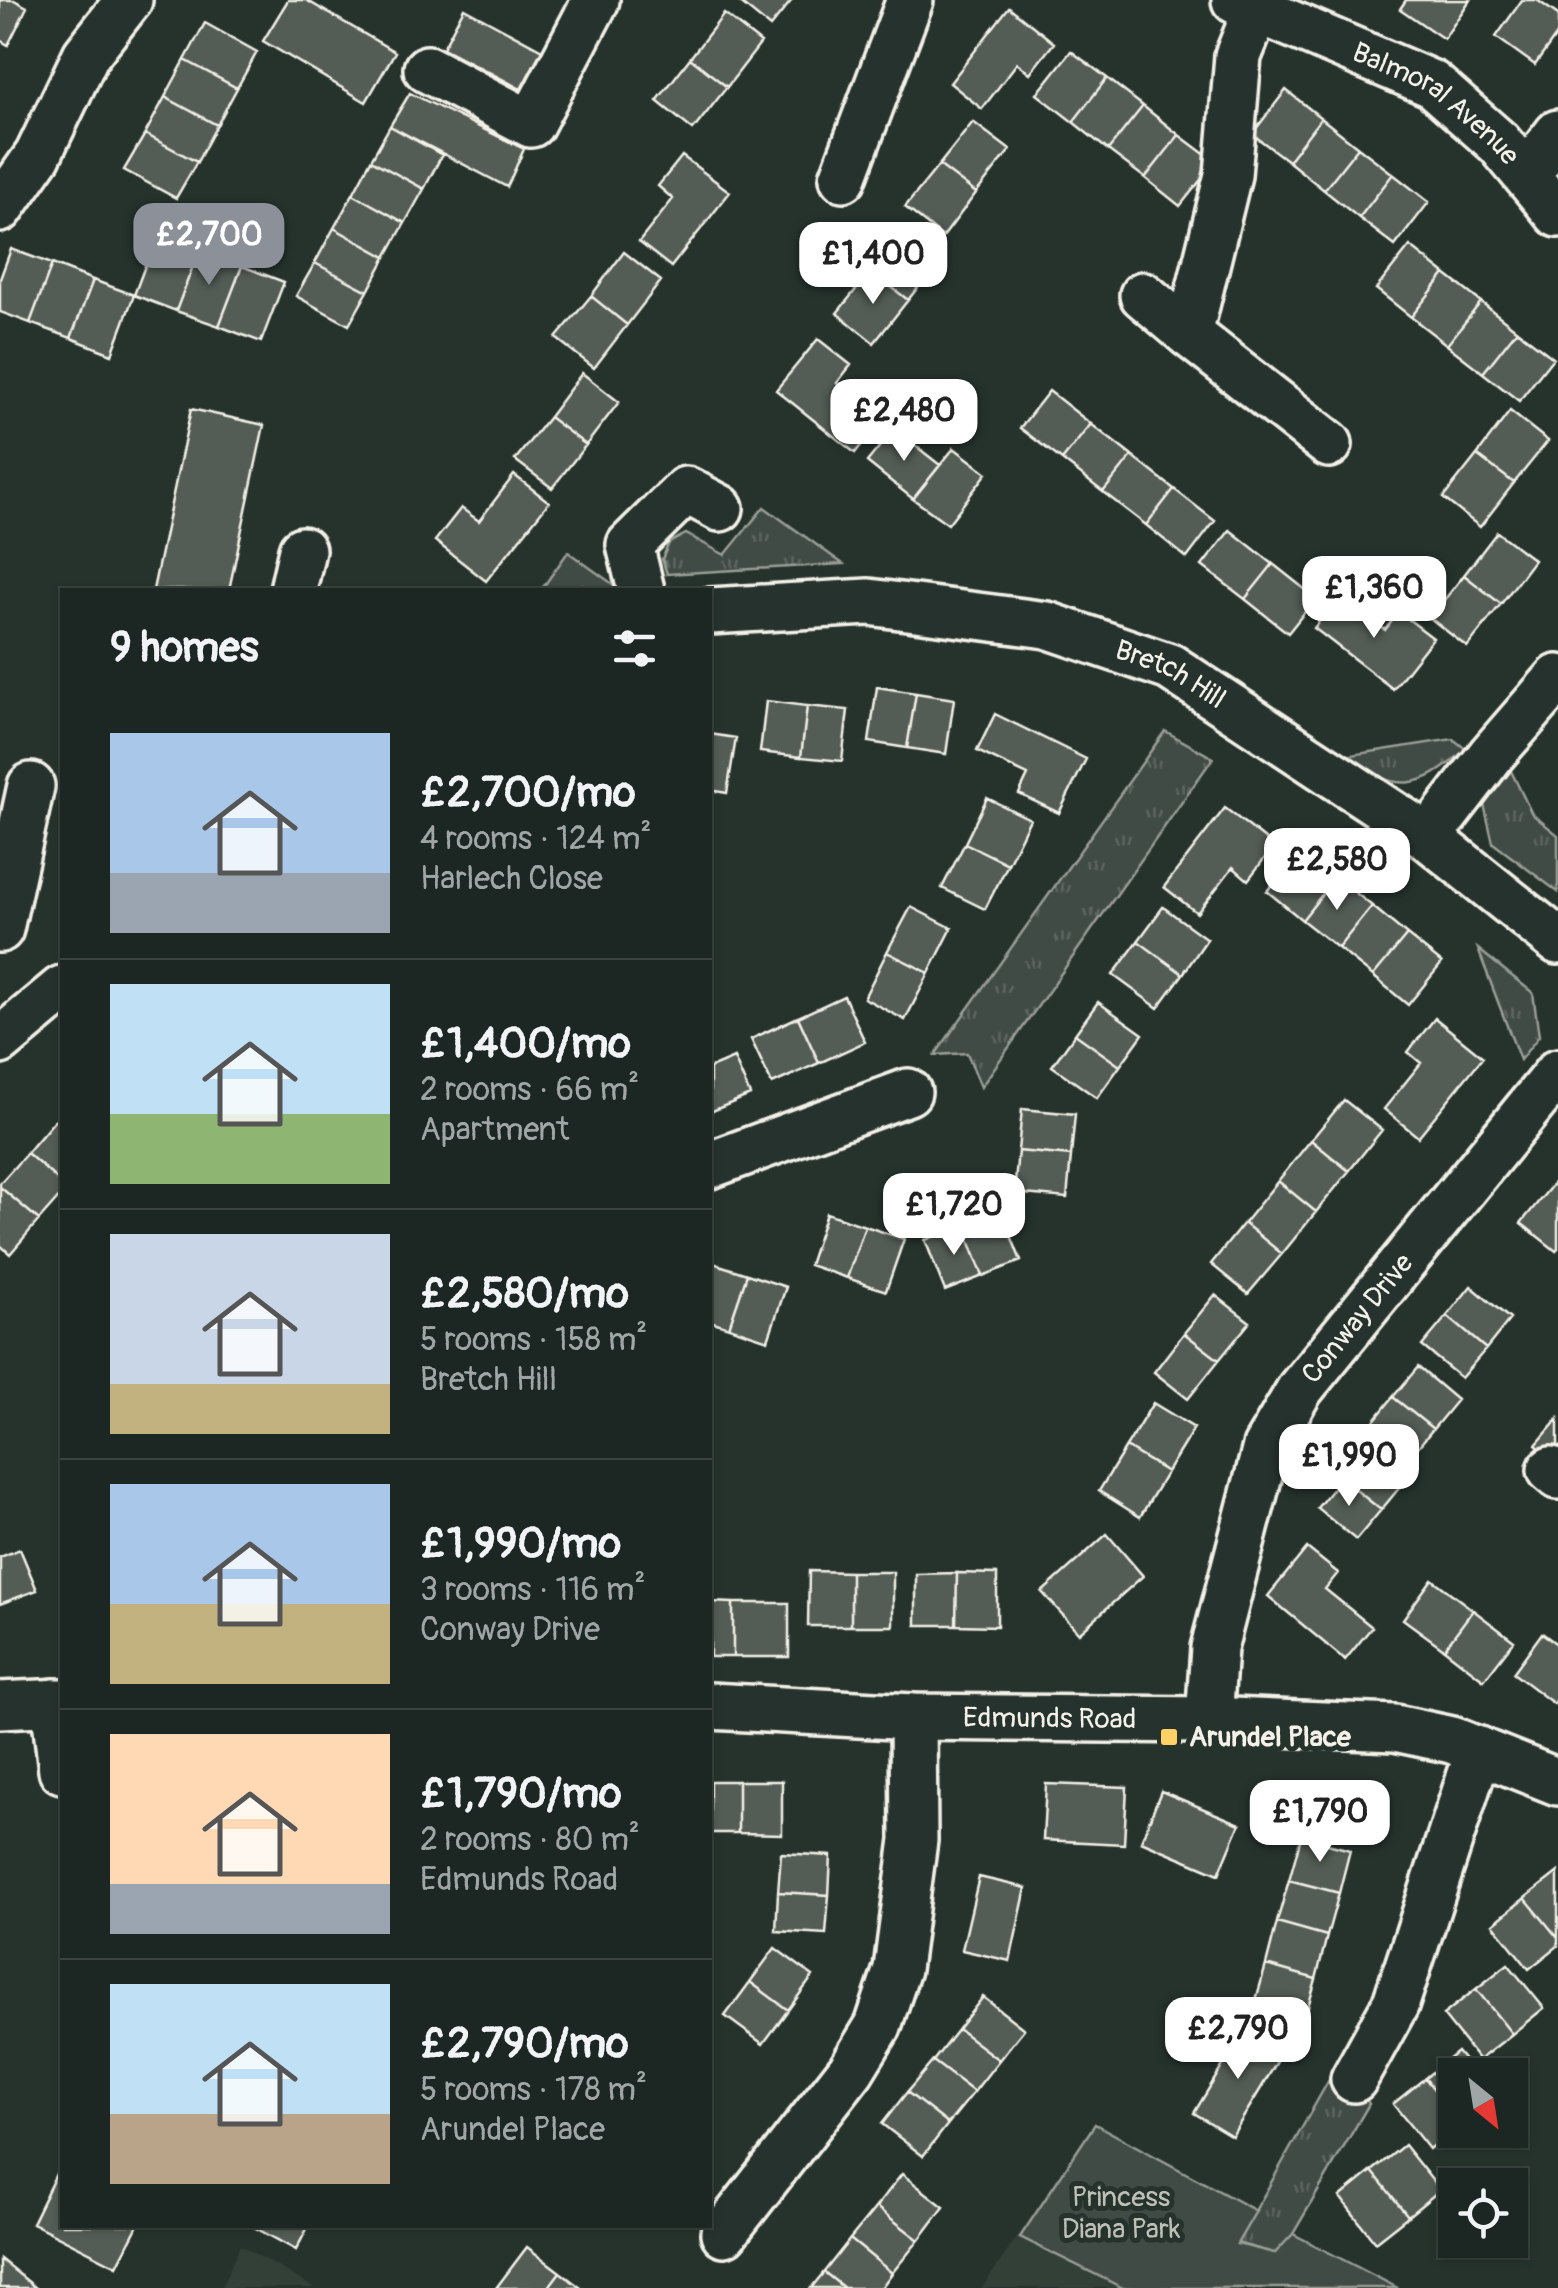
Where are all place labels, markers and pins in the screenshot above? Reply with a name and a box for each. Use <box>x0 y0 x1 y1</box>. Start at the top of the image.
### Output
pin: £2,700 <box>128 203 290 288</box>
pin: £1,400 <box>792 222 954 307</box>
pin: £2,480 <box>823 379 985 464</box>
pin: £1,360 <box>1293 556 1455 641</box>
pin: £2,580 <box>1256 828 1418 913</box>
pin: £1,720 <box>873 1173 1035 1258</box>
pin: £1,990 <box>1268 1424 1430 1509</box>
place label: Arundel Place <box>1189 1720 1352 1755</box>
marker: Arundel Place <box>1158 1726 1180 1748</box>
pin: £1,790 <box>1239 1780 1401 1865</box>
pin: £2,790 <box>1157 1997 1319 2082</box>

